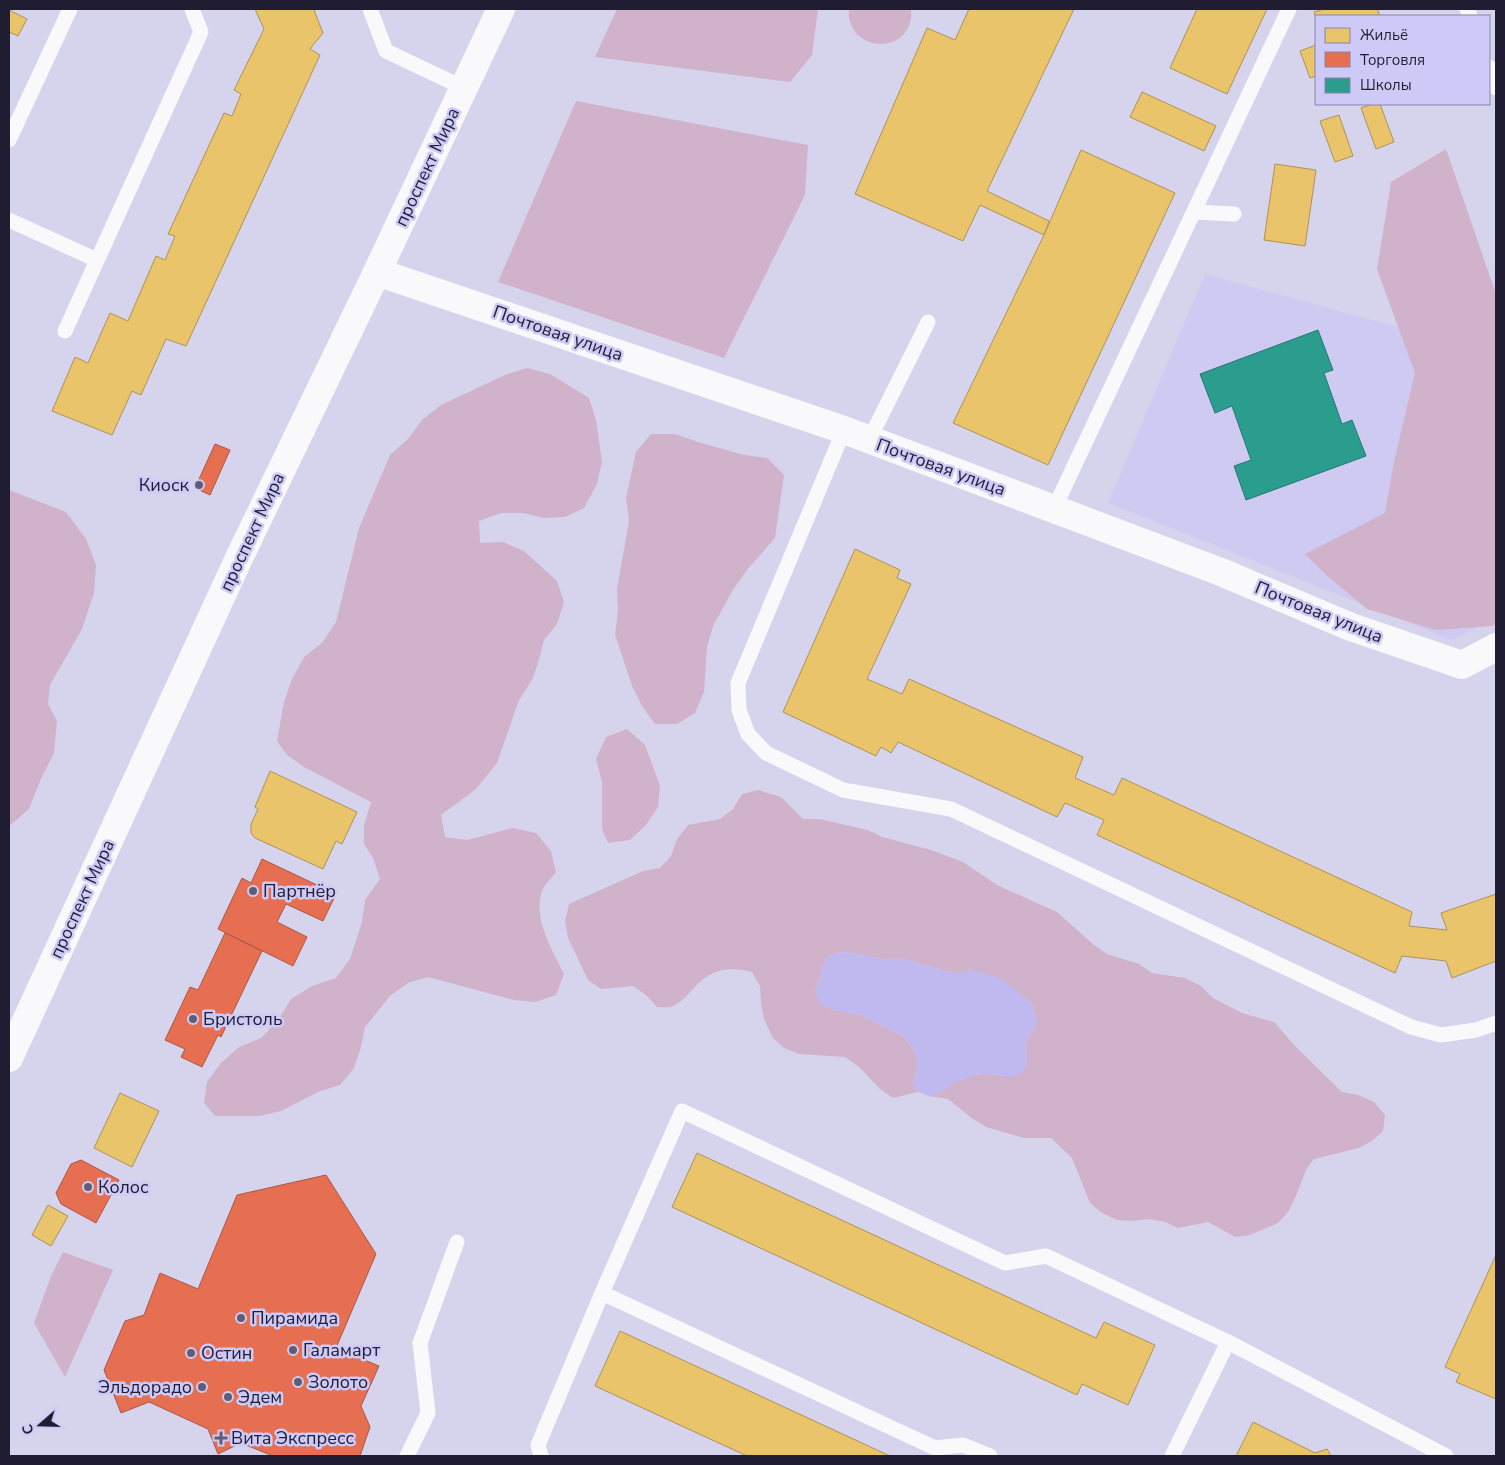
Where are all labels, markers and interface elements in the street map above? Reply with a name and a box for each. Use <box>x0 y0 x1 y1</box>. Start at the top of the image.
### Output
legend <box>1315 15 1490 105</box>
text: Жильё <box>1360 25 1408 45</box>
text: Торговля <box>1360 50 1425 70</box>
text: Школы <box>1360 75 1412 95</box>
street label: проспект Мира <box>389 104 465 230</box>
street label: Почтовая улица <box>490 300 626 366</box>
street label: Почтовая улица <box>873 432 1009 502</box>
street label: проспект Мира <box>214 469 290 595</box>
place label: Киоск <box>139 473 190 497</box>
marker: Киоск <box>193 479 205 491</box>
street label: Почтовая улица <box>1251 575 1387 649</box>
street label: проспект Мира <box>44 836 120 962</box>
place label: Партнёр <box>263 879 336 903</box>
marker: Партнёр <box>247 885 259 897</box>
place label: Бристоль <box>203 1007 283 1031</box>
marker: Бристоль <box>187 1013 199 1025</box>
place label: Колос <box>98 1175 149 1199</box>
marker: Колос <box>82 1181 94 1193</box>
place label: Пирамида <box>251 1306 338 1330</box>
marker: Пирамида <box>235 1312 247 1324</box>
place label: Галамарт <box>303 1338 380 1362</box>
place label: Остин <box>201 1341 252 1365</box>
marker: Галамарт <box>287 1344 299 1356</box>
marker: Остин <box>185 1347 197 1359</box>
place label: Золото <box>308 1370 368 1394</box>
place label: Эльдорадо <box>98 1375 192 1399</box>
marker: Золото <box>292 1376 304 1388</box>
marker: Эльдорадо <box>196 1381 208 1393</box>
place label: Эдем <box>238 1385 282 1409</box>
marker: Эдем <box>222 1391 234 1403</box>
north arrow <box>15 1400 65 1450</box>
text: С <box>18 1421 39 1437</box>
place label: Вита Экспресс <box>231 1426 355 1450</box>
marker: Вита Экспресс <box>215 1432 227 1444</box>

